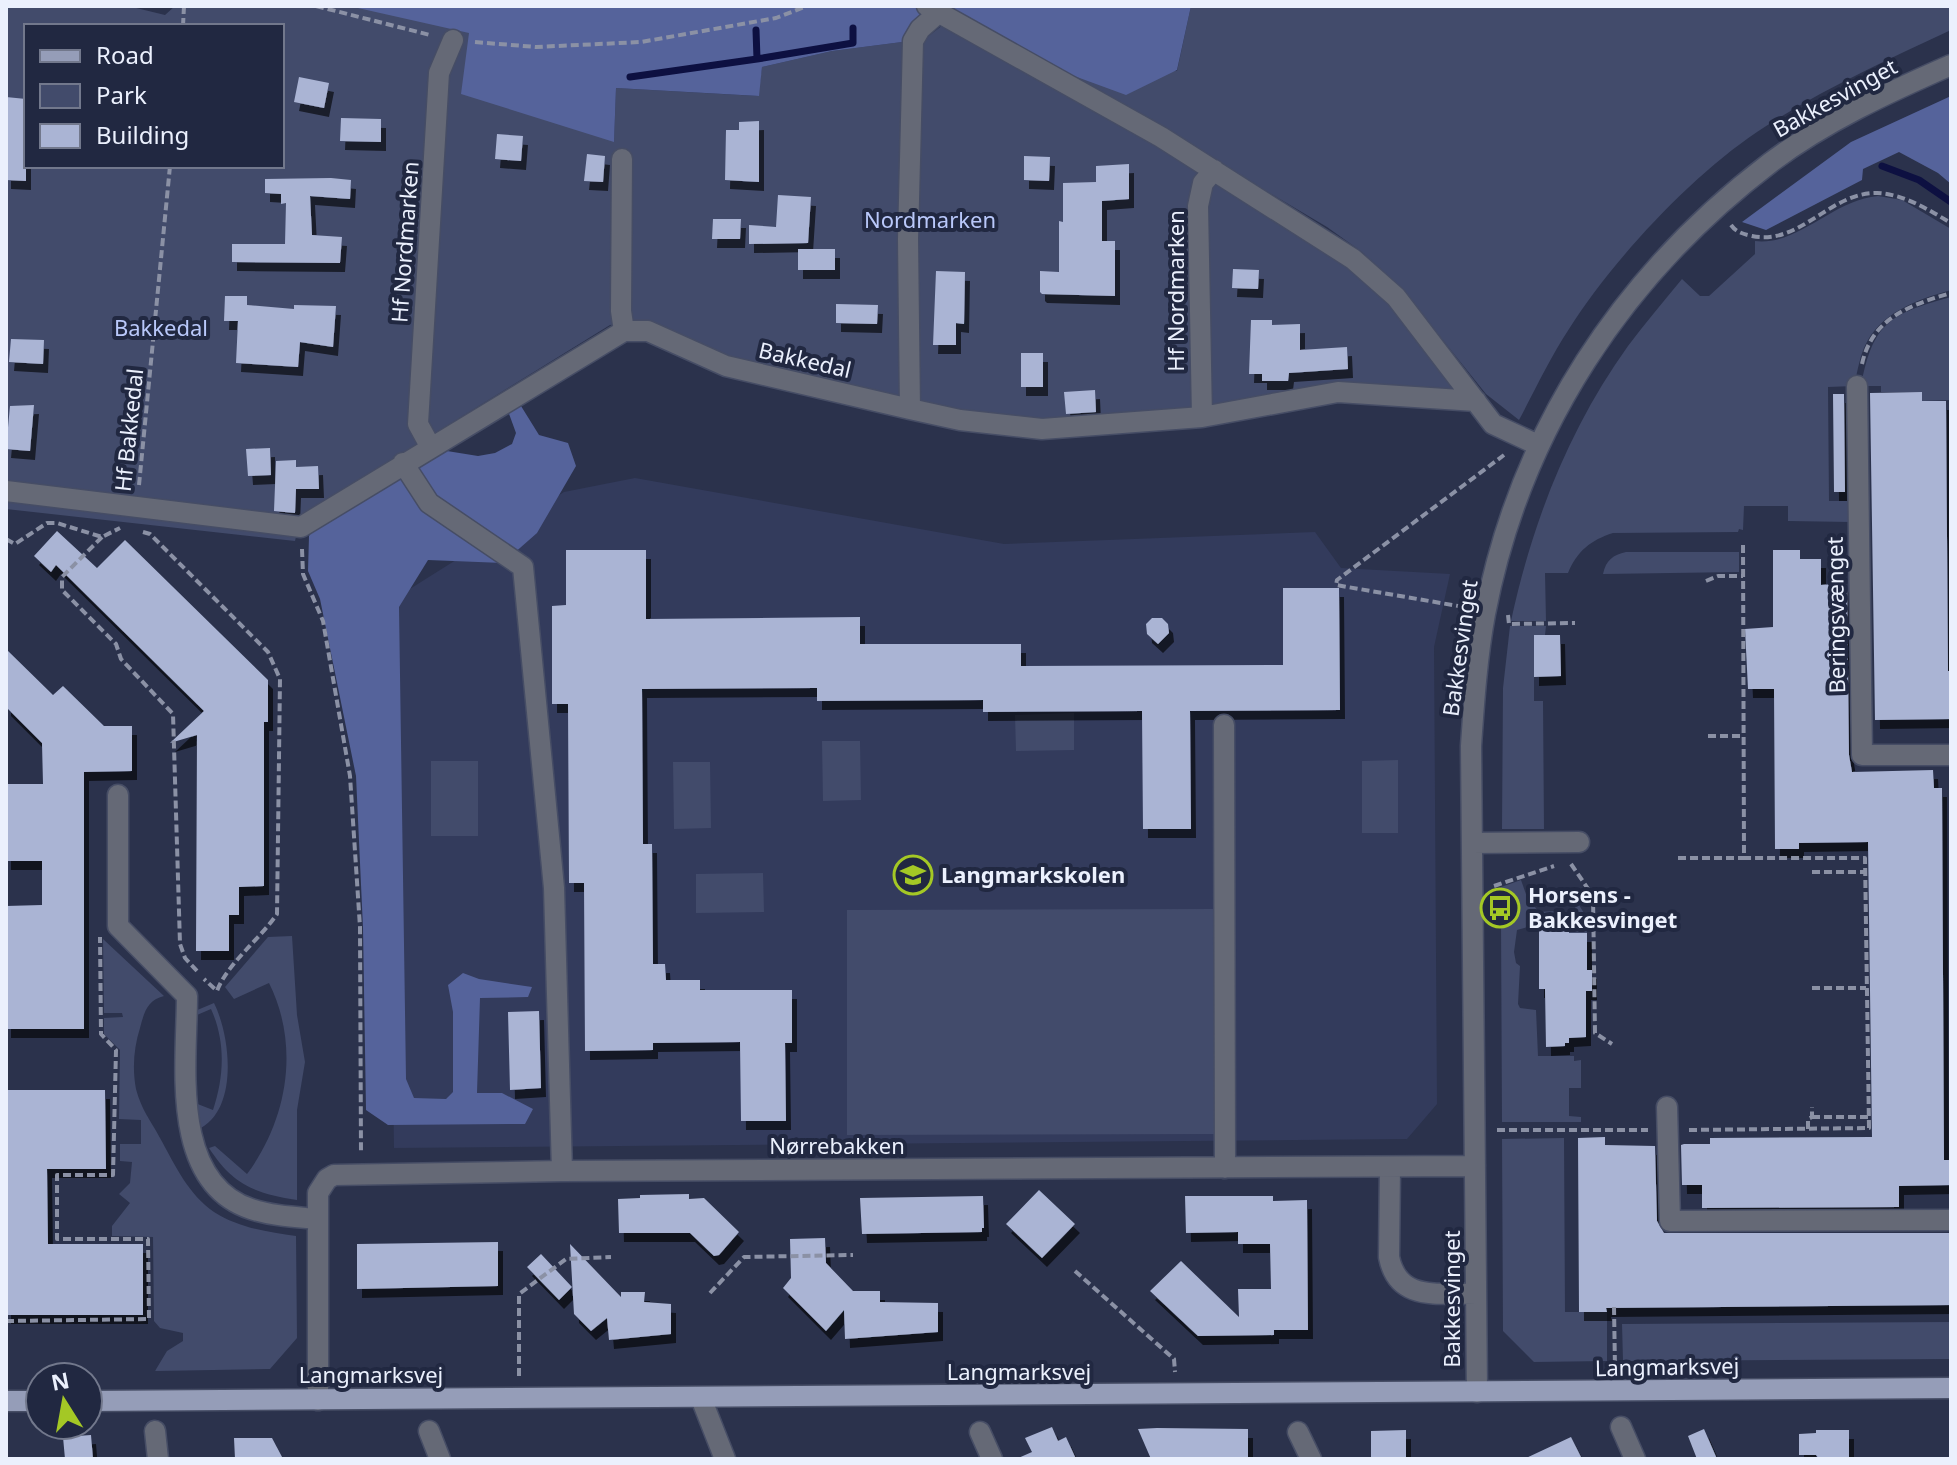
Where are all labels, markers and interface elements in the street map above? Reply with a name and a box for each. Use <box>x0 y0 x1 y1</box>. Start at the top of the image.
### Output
legend <box>24 24 284 168</box>
text: Road <box>96 38 154 71</box>
street label: Bakkesvinget <box>1767 51 1902 144</box>
text: Park <box>96 78 147 111</box>
text: Building <box>96 118 189 151</box>
street label: Hf Nordmarken <box>383 160 425 324</box>
park label: Nordmarken <box>864 204 996 234</box>
street label: Hf Nordmarken <box>1160 210 1190 372</box>
park label: Bakkedal <box>114 312 208 342</box>
street label: Bakkedal <box>756 334 854 384</box>
street label: Hf Bakkedal <box>107 367 149 493</box>
street label: Beringsvænget <box>1819 536 1851 694</box>
street label: Bakkesvinget <box>1435 578 1483 718</box>
school or university icon: Langmarkskolen <box>892 854 934 896</box>
place label: Langmarkskolen <box>941 859 1125 889</box>
place label: Horsens - Bakkesvinget <box>1528 879 1677 934</box>
bus stop icon: Horsens - Bakkesvinget <box>1479 887 1521 929</box>
street label: Nørrebakken <box>769 1130 905 1160</box>
street label: Bakkesvinget <box>1436 1230 1466 1368</box>
street label: Langmarksvej <box>1594 1350 1740 1382</box>
street label: Langmarksvej <box>947 1356 1091 1386</box>
street label: Langmarksvej <box>299 1359 443 1389</box>
north arrow <box>24 1361 104 1441</box>
text: N <box>48 1364 72 1397</box>

